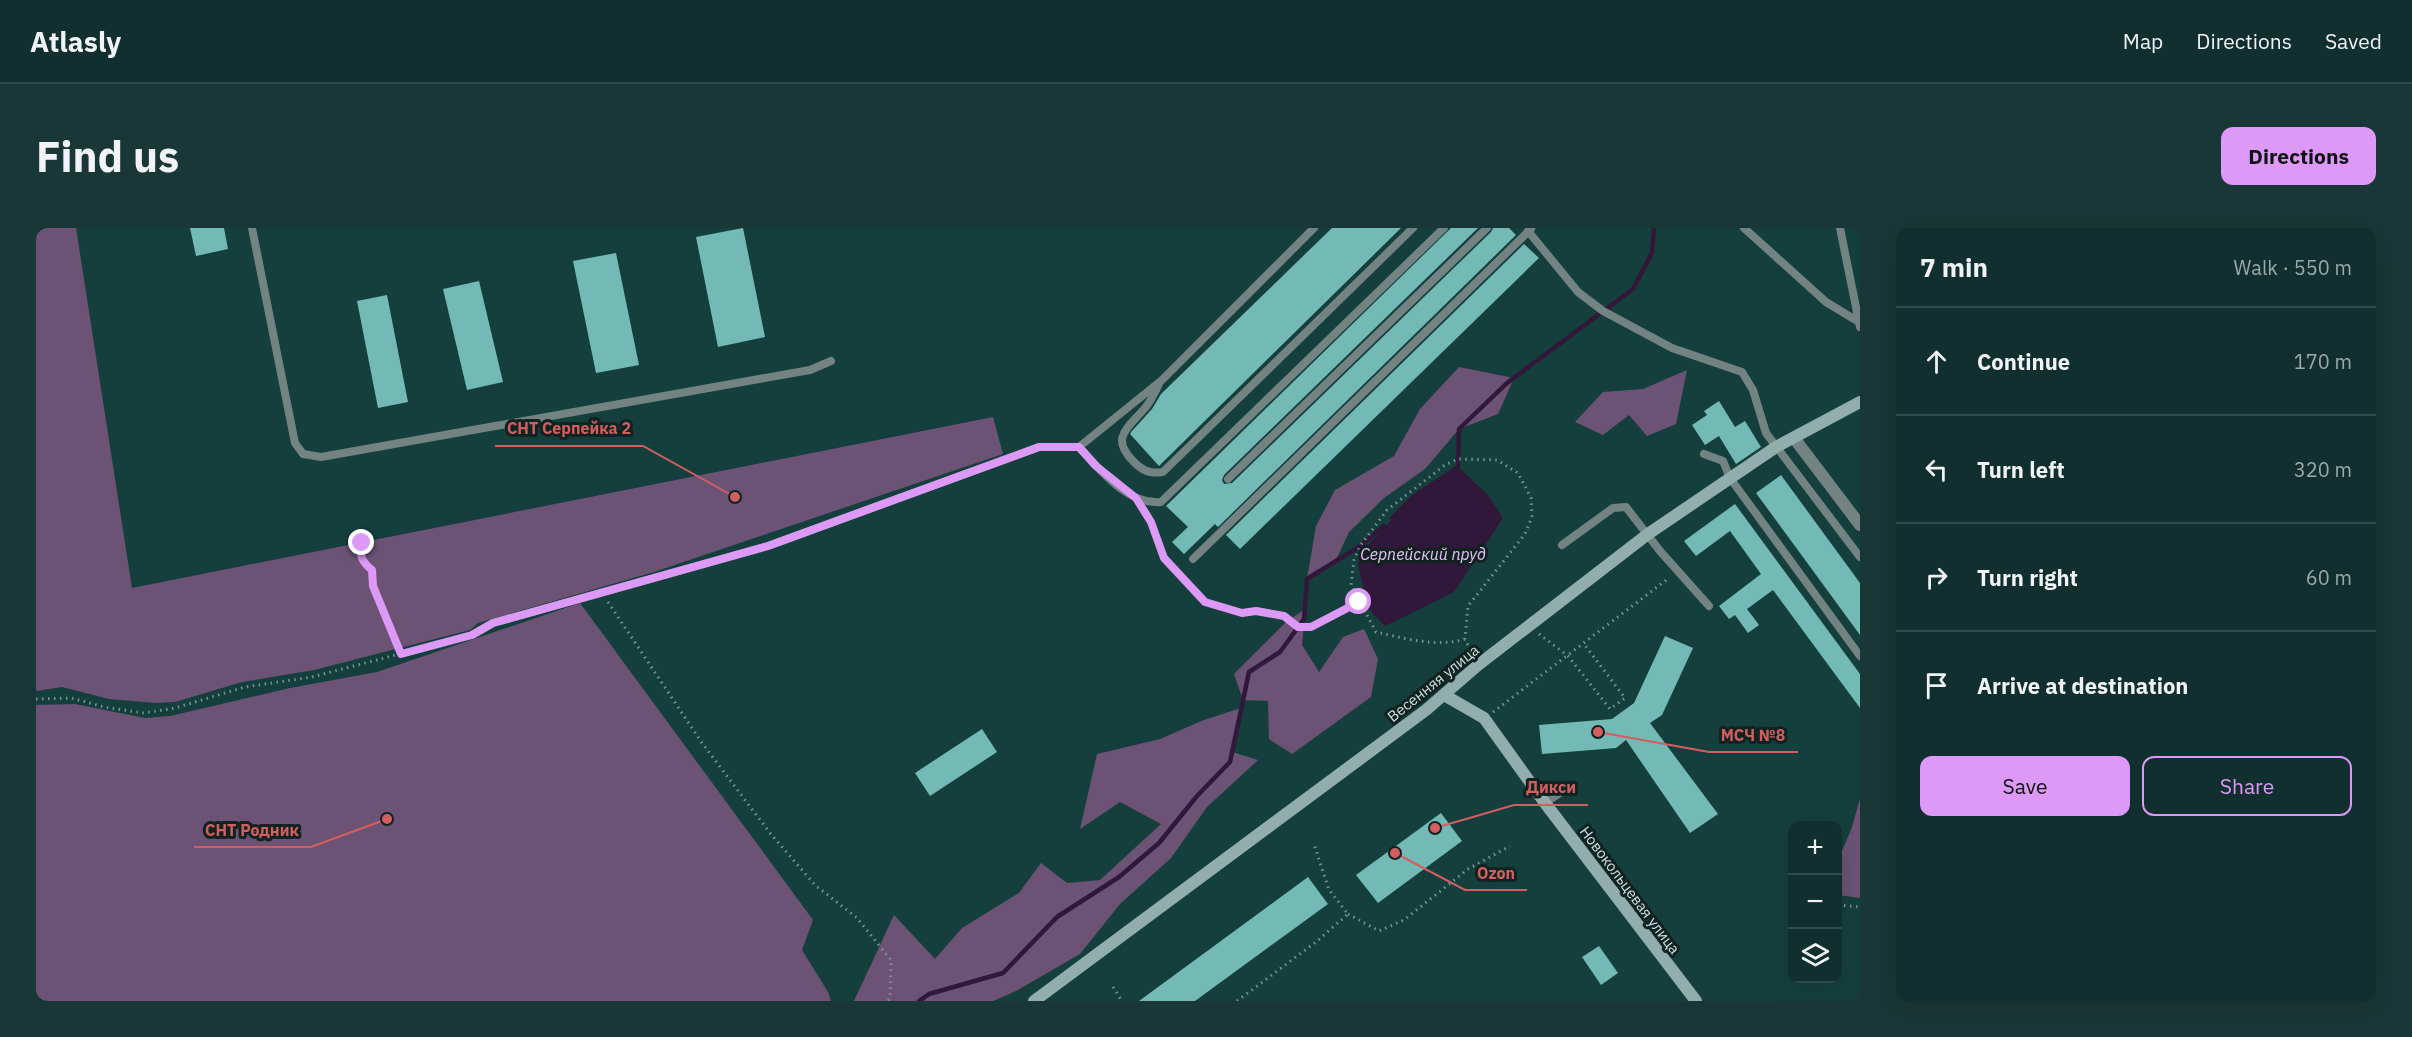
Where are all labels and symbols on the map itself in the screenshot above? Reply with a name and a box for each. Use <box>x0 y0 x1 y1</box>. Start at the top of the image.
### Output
callout: СНТ Серпейка 2 <box>495 412 643 446</box>
text: СНТ Серпейка 2 <box>507 418 631 438</box>
route end <box>348 529 374 555</box>
water label: Серпейский пруд <box>1360 544 1486 564</box>
route start <box>1345 588 1371 614</box>
street label: Весенняя улица <box>1383 640 1483 726</box>
callout: МСЧ №8 <box>1709 718 1798 752</box>
text: МСЧ №8 <box>1721 725 1785 745</box>
callout: Дикси <box>1514 771 1588 805</box>
text: Дикси <box>1526 777 1576 797</box>
callout: СНТ Родник <box>194 813 311 847</box>
text: СНТ Родник <box>205 820 299 840</box>
street label: Новокольцевая улица <box>1576 822 1684 958</box>
callout: Ozon <box>1465 856 1527 890</box>
text: Ozon <box>1477 863 1515 883</box>

